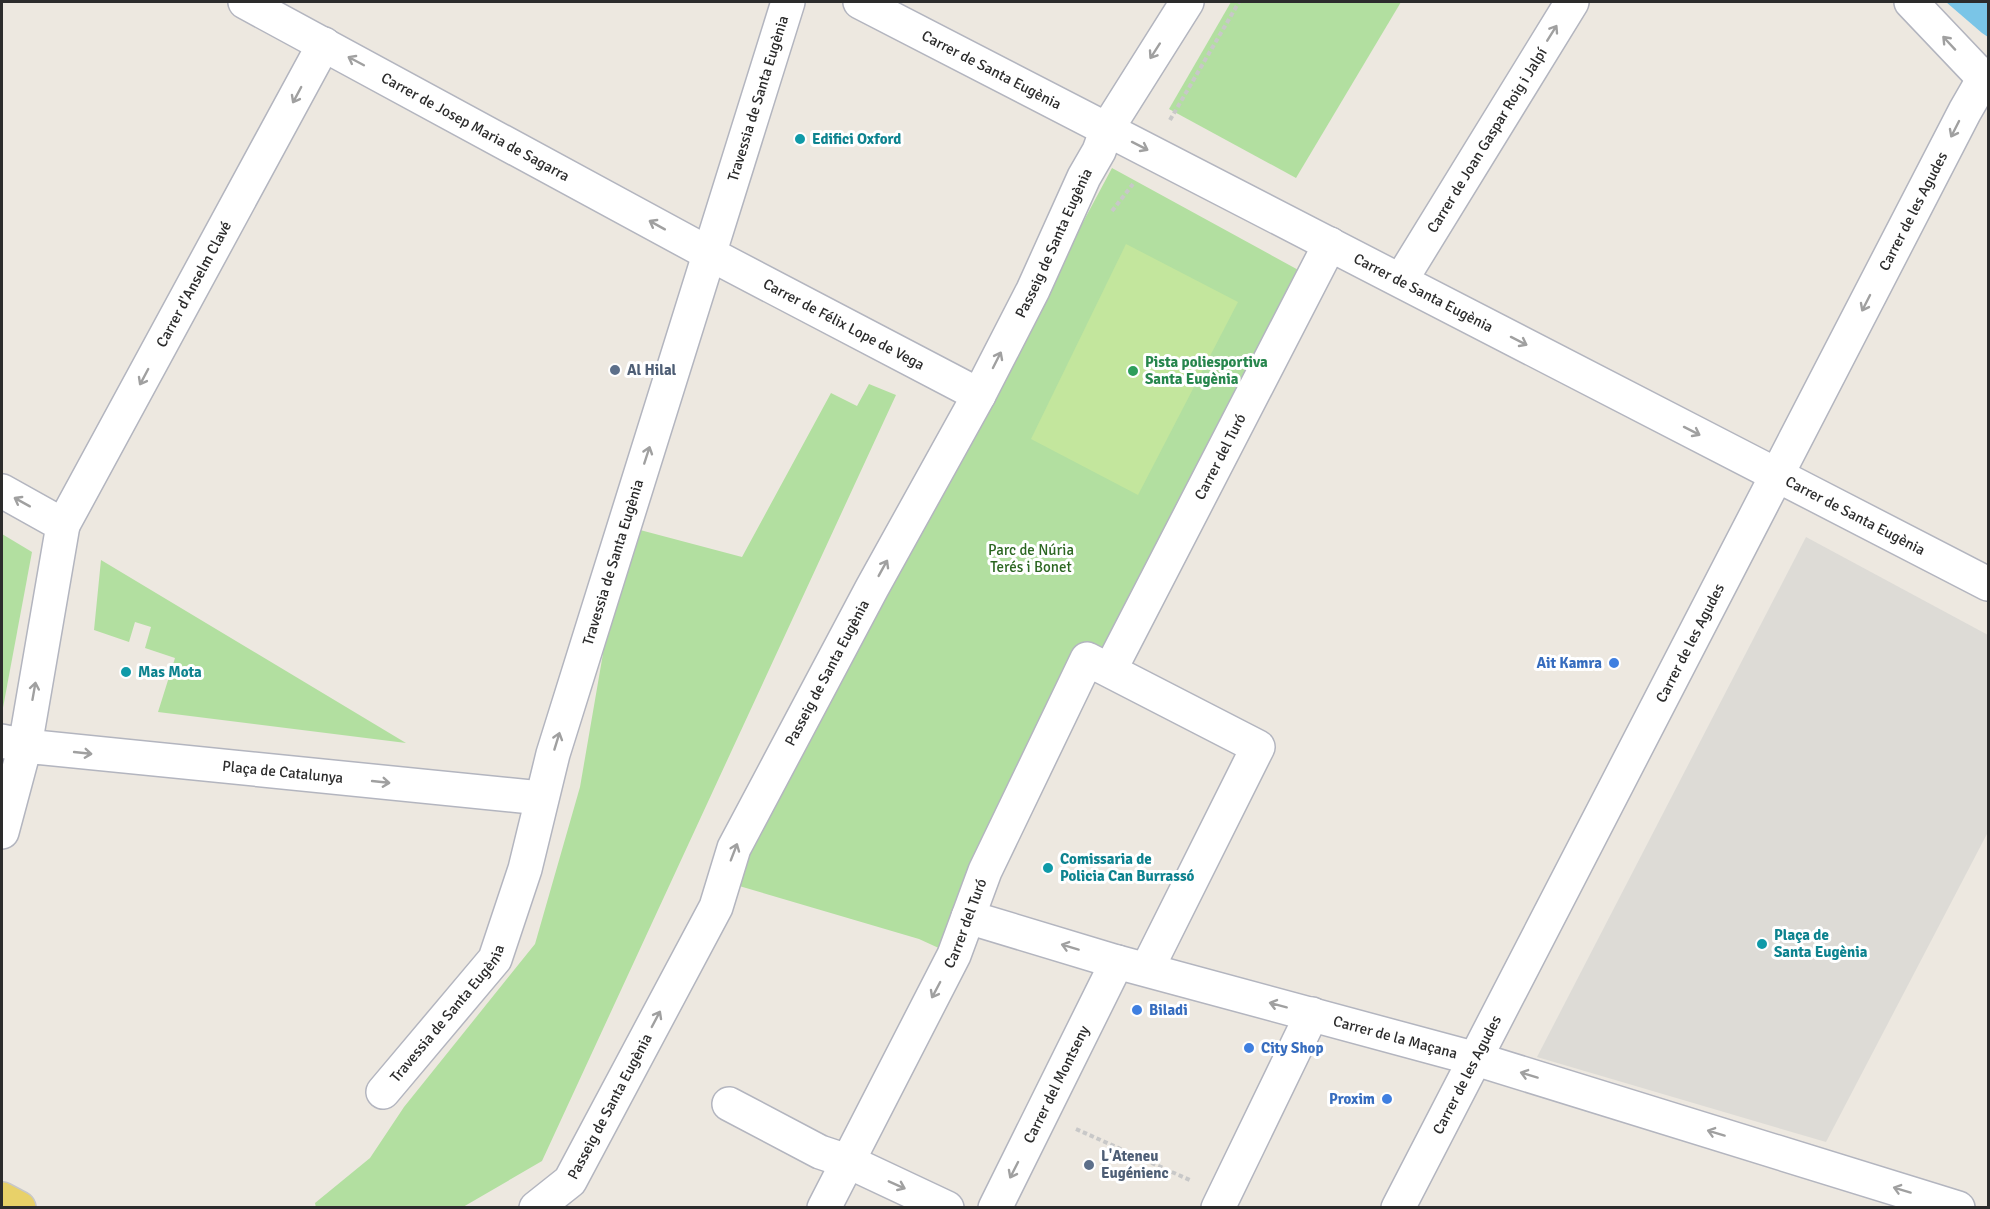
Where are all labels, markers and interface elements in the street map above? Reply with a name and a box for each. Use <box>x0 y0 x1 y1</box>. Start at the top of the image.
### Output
street label: Travessia de Santa Eugènia <box>724 13 792 183</box>
one-way arrow <box>1547 25 1559 42</box>
street label: Carrer de Santa Eugènia <box>919 26 1064 113</box>
one-way arrow <box>1942 36 1956 51</box>
one-way arrow <box>1149 42 1161 59</box>
street label: Carrer de Joan Gaspar Roig i Jalpí <box>1423 44 1551 236</box>
one-way arrow <box>348 55 366 66</box>
street label: Carrer de Josep Maria de Sagarra <box>378 69 573 185</box>
one-way arrow <box>291 86 303 103</box>
one-way arrow <box>1949 120 1960 138</box>
place label: Edifici Oxford <box>812 130 901 148</box>
marker: Edifici Oxford <box>793 132 807 146</box>
one-way arrow <box>1131 140 1148 152</box>
street label: Carrer de les Agudes <box>1875 148 1952 274</box>
street label: Passeig de Santa Eugènia <box>1011 165 1096 321</box>
street label: Carrer d'Anselm Clavé <box>152 218 235 350</box>
one-way arrow <box>648 219 666 230</box>
street label: Carrer de Santa Eugènia <box>1351 249 1496 336</box>
street label: Carrer de Félix Lope de Vega <box>760 274 928 374</box>
one-way arrow <box>1859 293 1871 311</box>
one-way arrow <box>1509 336 1527 347</box>
one-way arrow <box>991 352 1003 369</box>
place label: Pista poliesportiva Santa Eugènia <box>1145 353 1268 388</box>
place label: Al Hilal <box>627 361 677 379</box>
marker: Al Hilal <box>608 363 622 377</box>
marker: Pista poliesportiva Santa Eugènia <box>1126 364 1140 378</box>
one-way arrow <box>138 368 149 386</box>
street label: Carrer del Turó <box>1190 411 1250 503</box>
one-way arrow <box>1683 425 1701 437</box>
one-way arrow <box>642 446 653 465</box>
street label: Carrer de Santa Eugènia <box>1782 472 1928 559</box>
street label: Travessia de Santa Eugènia <box>579 477 647 647</box>
one-way arrow <box>14 496 31 508</box>
park label: Parc de Núria Terés i Bonet <box>988 541 1074 576</box>
one-way arrow <box>878 560 890 577</box>
street label: Carrer de les Agudes <box>1652 580 1728 706</box>
street label: Passeig de Santa Eugènia <box>781 597 873 749</box>
place label: Ait Kamra <box>1536 654 1602 672</box>
marker: Ait Kamra <box>1607 656 1621 670</box>
place label: Mas Mota <box>138 663 202 681</box>
marker: Mas Mota <box>119 665 133 679</box>
one-way arrow <box>29 682 40 702</box>
one-way arrow <box>552 732 563 751</box>
one-way arrow <box>72 747 92 758</box>
street label: Plaça de Catalunya <box>221 757 344 787</box>
one-way arrow <box>371 777 391 788</box>
one-way arrow <box>729 843 740 861</box>
place label: Comissaria de Policia Can Burrassó <box>1060 850 1195 885</box>
marker: Comissaria de Policia Can Burrassó <box>1041 861 1055 875</box>
street label: Carrer del Turó <box>940 876 990 971</box>
place label: Plaça de Santa Eugènia <box>1774 926 1868 961</box>
marker: Plaça de Santa Eugènia <box>1755 937 1769 951</box>
one-way arrow <box>1061 941 1080 952</box>
street label: Travessia de Santa Eugènia <box>386 942 508 1086</box>
one-way arrow <box>930 980 941 998</box>
one-way arrow <box>1269 998 1288 1010</box>
place label: Biladi <box>1149 1001 1188 1019</box>
marker: Biladi <box>1130 1003 1144 1017</box>
one-way arrow <box>650 1011 662 1028</box>
street label: Carrer de la Maçana <box>1331 1012 1460 1063</box>
street label: Carrer de les Agudes <box>1429 1012 1505 1137</box>
street label: Carrer del Montseny <box>1020 1022 1093 1146</box>
street label: Passeig de Santa Eugènia <box>564 1030 656 1182</box>
place label: City Shop <box>1261 1039 1323 1057</box>
marker: City Shop <box>1242 1041 1256 1055</box>
one-way arrow <box>1520 1069 1539 1080</box>
place label: Proxim <box>1329 1090 1375 1108</box>
marker: Proxim <box>1380 1092 1394 1106</box>
one-way arrow <box>1707 1126 1726 1137</box>
place label: L'Ateneu Eugénienc <box>1101 1147 1169 1182</box>
marker: L'Ateneu Eugénienc <box>1082 1158 1096 1172</box>
one-way arrow <box>1008 1161 1019 1179</box>
one-way arrow <box>888 1179 906 1191</box>
one-way arrow <box>1893 1184 1912 1195</box>

